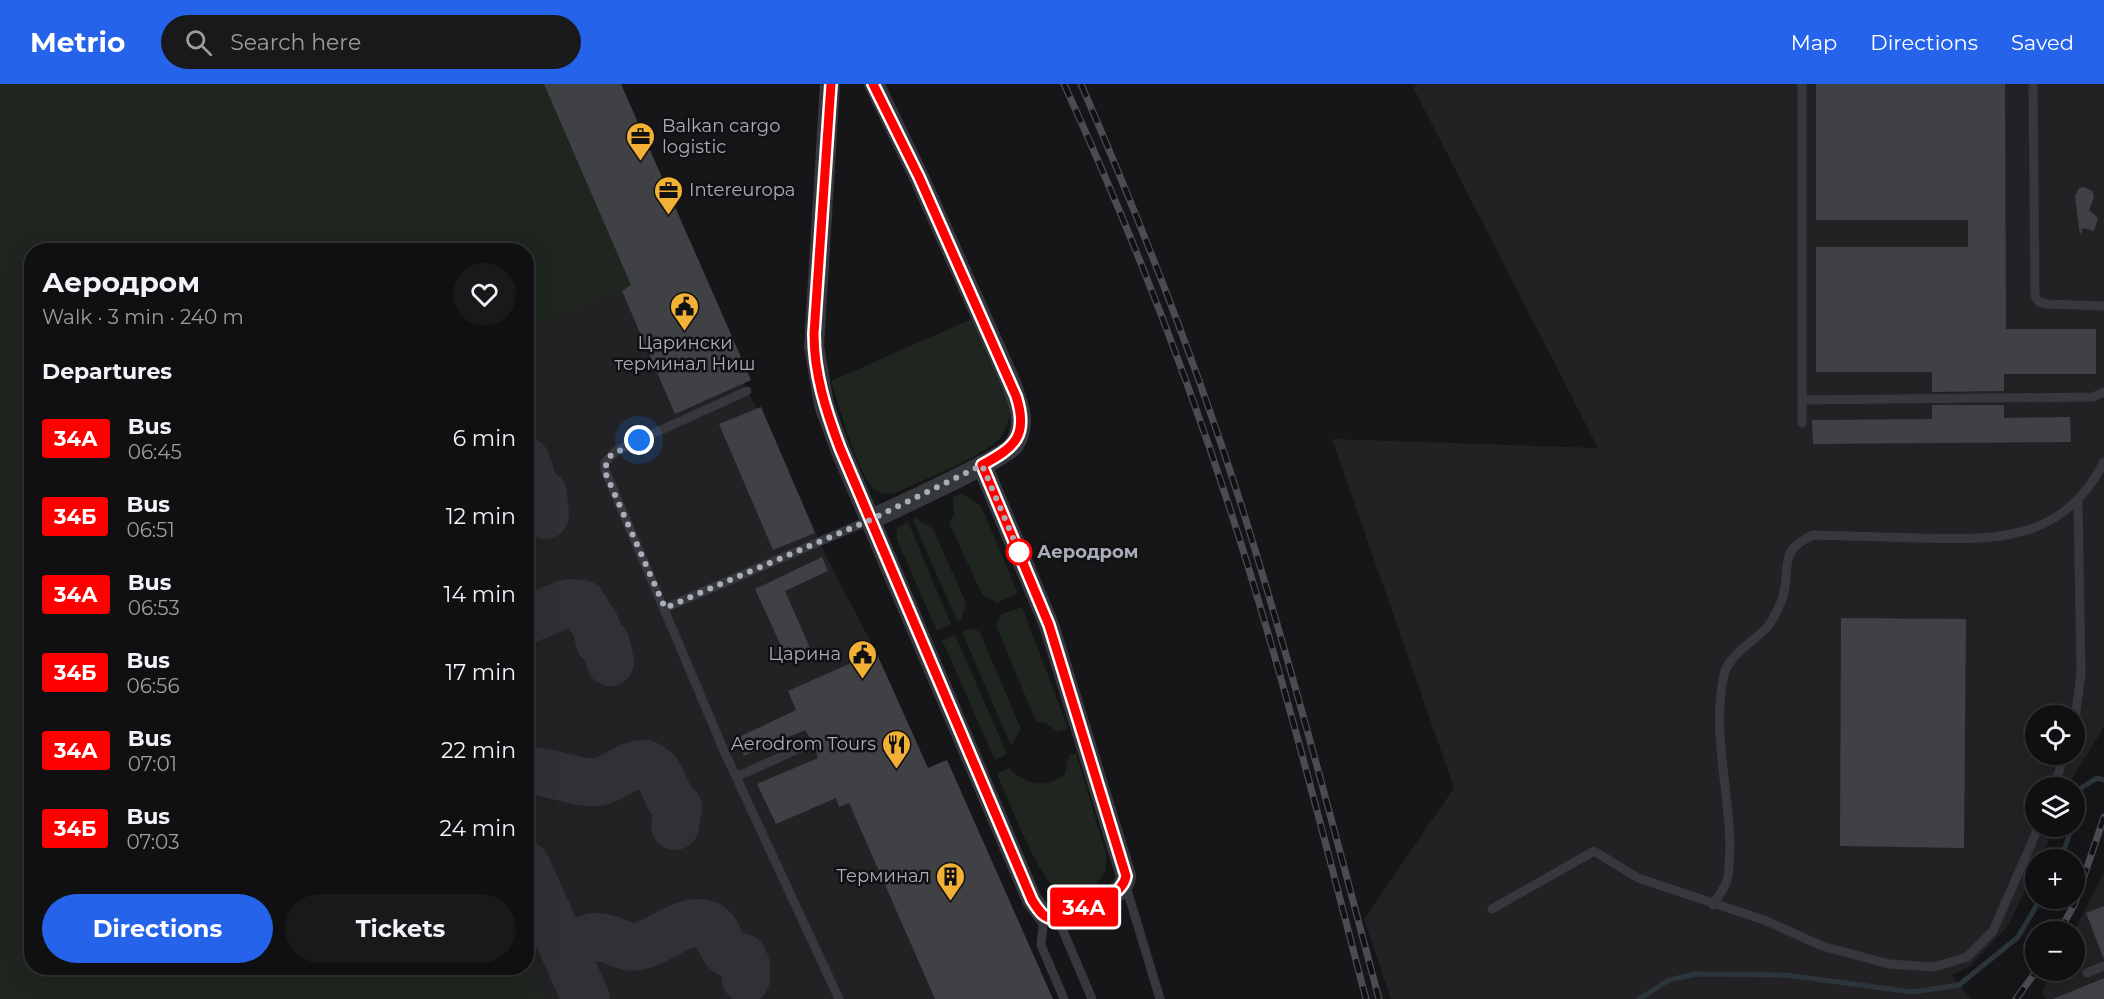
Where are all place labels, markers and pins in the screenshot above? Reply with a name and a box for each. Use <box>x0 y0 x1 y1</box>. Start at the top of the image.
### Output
place label: Balkan cargo logistic <box>662 115 780 158</box>
office icon: Balkan cargo logistic <box>625 120 657 162</box>
office icon: Intereuropa <box>652 174 684 216</box>
place label: Intereuropa <box>689 179 795 201</box>
public building icon: Царински терминал Ниш <box>669 290 701 332</box>
place label: Царински терминал Ниш <box>615 332 755 375</box>
marker: Аеродром <box>1006 539 1032 565</box>
place label: Аеродром <box>1037 541 1139 563</box>
public building icon: Царина <box>846 638 878 680</box>
place label: Царина <box>768 643 841 665</box>
restaurant icon: Aerodrom Tours <box>881 728 913 770</box>
place label: Aerodrom Tours <box>731 733 876 755</box>
building icon: Терминал <box>935 860 967 902</box>
place label: Терминал <box>836 865 930 887</box>

